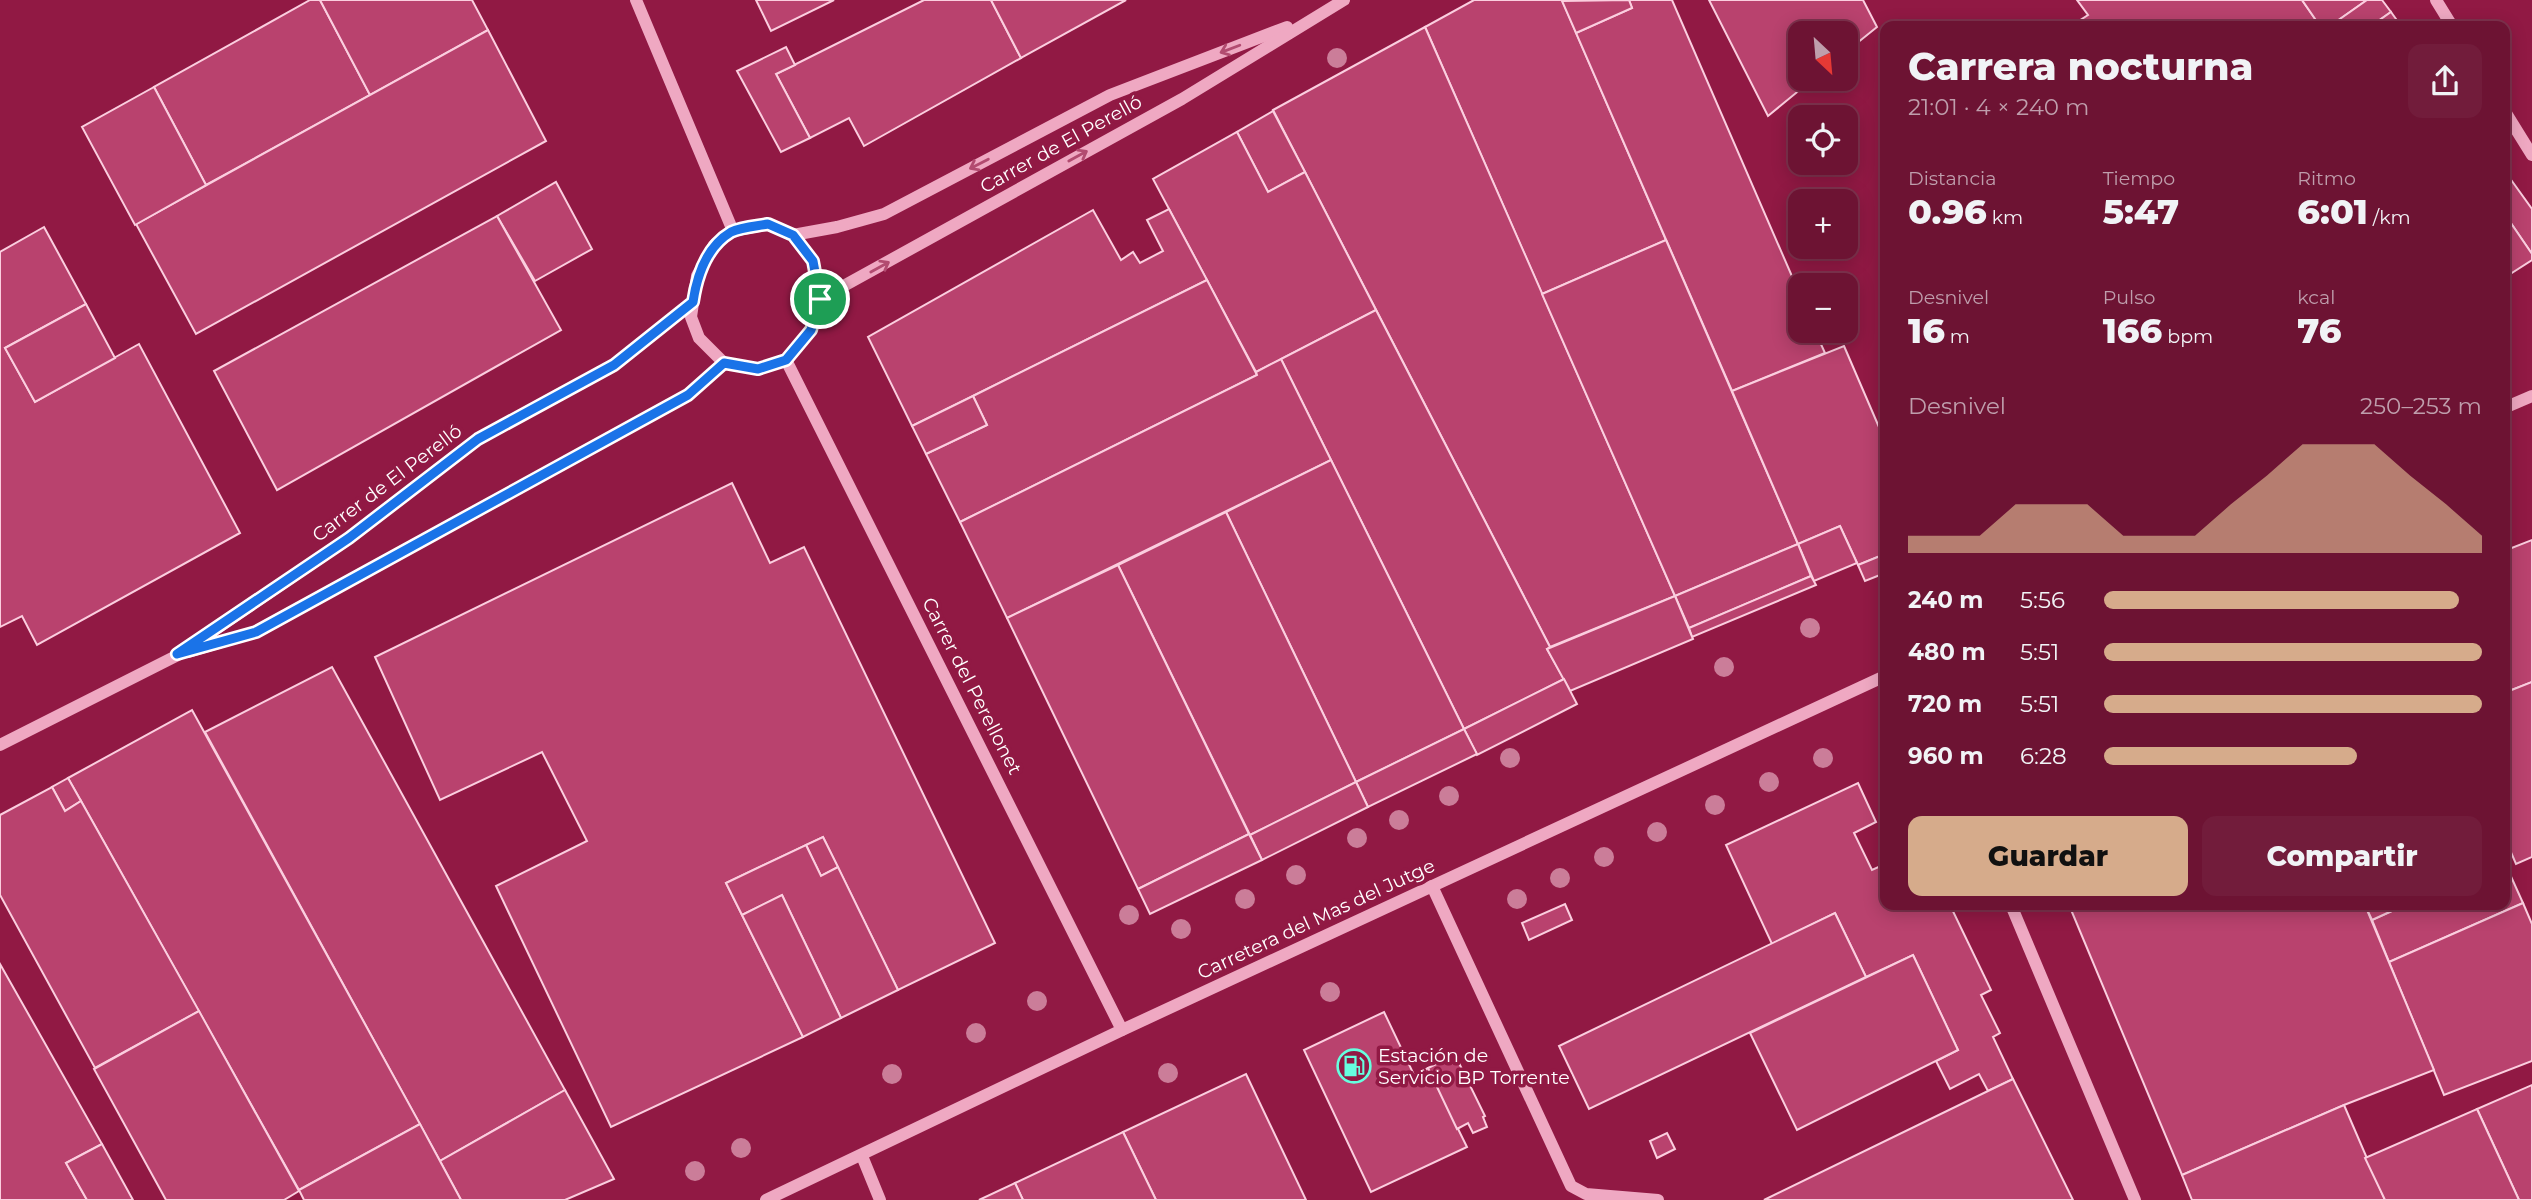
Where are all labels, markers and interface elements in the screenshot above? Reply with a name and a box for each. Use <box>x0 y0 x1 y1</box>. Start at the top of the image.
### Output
north arrow <box>1788 21 1858 91</box>
map controls <box>1788 21 1858 343</box>
one-way arrow <box>1220 43 1242 56</box>
text: Carrera nocturna <box>1908 43 2253 90</box>
button: share <box>2408 44 2482 118</box>
street label: Carrer de El Perelló <box>976 90 1146 198</box>
text: 21:01 · 4 × 240 m <box>1908 93 2090 121</box>
button: locate <box>1788 105 1858 175</box>
one-way arrow <box>1068 149 1088 163</box>
one-way arrow <box>969 158 990 171</box>
text: Distancia <box>1908 167 1996 190</box>
text: Tiempo <box>2103 167 2175 190</box>
text: Ritmo <box>2297 167 2356 190</box>
button: + <box>1788 189 1858 259</box>
text: 0.96 <box>1908 190 1987 233</box>
text: 5:47 <box>2103 190 2179 233</box>
text: 6:01 <box>2297 190 2368 233</box>
text: km <box>1987 206 2023 229</box>
text: /km <box>2368 206 2411 229</box>
one-way arrow <box>869 260 889 274</box>
pin <box>790 269 850 329</box>
button: − <box>1788 273 1858 343</box>
icon: arrive <box>801 280 839 318</box>
text: Desnivel <box>1908 286 1989 309</box>
text: Pulso <box>2103 286 2155 309</box>
text: kcal <box>2297 286 2335 309</box>
text: 16 <box>1908 309 1945 352</box>
text: 166 <box>2103 309 2162 352</box>
text: 76 <box>2297 309 2341 352</box>
text: m <box>1945 325 1970 348</box>
text: bpm <box>2162 325 2213 348</box>
text: Desnivel <box>1908 392 2006 420</box>
text: 250–253 m <box>2360 392 2482 420</box>
street label: Carrer de El Perelló <box>308 419 466 547</box>
text: 240 m <box>1908 586 1983 614</box>
text: 5:56 <box>2020 586 2065 614</box>
street label: Carrer del Perellonet <box>917 594 1027 779</box>
text: 480 m <box>1908 638 1986 666</box>
text: 5:51 <box>2020 638 2059 666</box>
text: 720 m <box>1908 690 1982 718</box>
text: 5:51 <box>2020 690 2059 718</box>
text: 960 m <box>1908 742 1984 770</box>
text: 6:28 <box>2020 742 2067 770</box>
button: Guardar <box>1908 816 2188 896</box>
button: Compartir <box>2202 816 2482 896</box>
street label: Carretera del Mas del Jutge <box>1194 854 1438 984</box>
place label: Estación de Servicio BP Torrente <box>1378 1044 1570 1089</box>
fuel station icon: Estación de Servicio BP Torrente <box>1335 1047 1373 1085</box>

